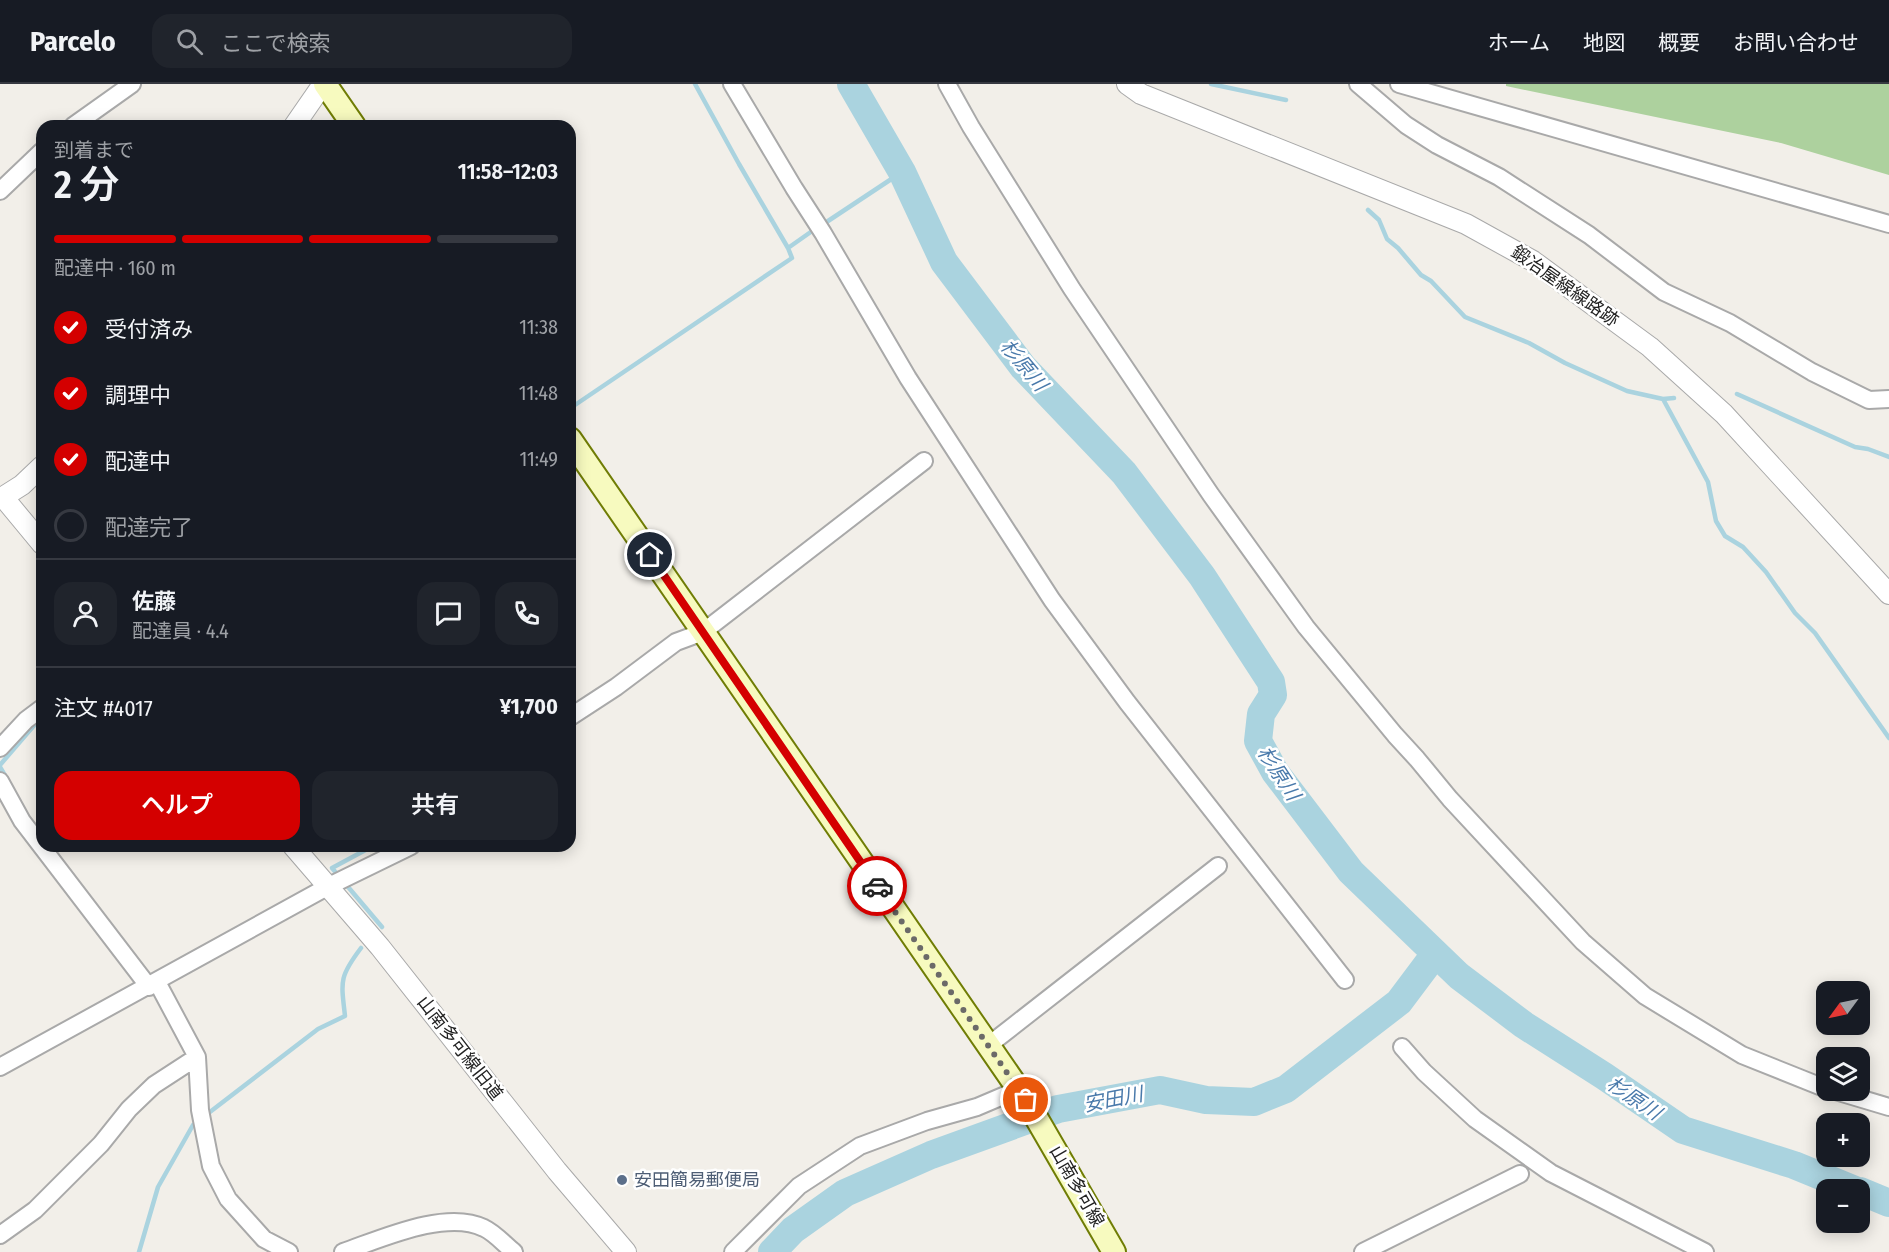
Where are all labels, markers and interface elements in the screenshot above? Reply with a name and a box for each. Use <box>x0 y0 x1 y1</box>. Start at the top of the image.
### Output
search box <box>152 14 572 68</box>
text: Parcelo <box>30 25 116 58</box>
icon: search <box>173 25 206 58</box>
text: ここで検索 <box>221 30 331 57</box>
text: ホーム <box>1488 30 1550 56</box>
text: 地図 <box>1583 30 1625 56</box>
text: 概要 <box>1658 30 1700 56</box>
text: お問い合わせ <box>1733 30 1859 56</box>
text: 到着まで <box>54 138 134 162</box>
text: 11:58–12:03 <box>458 158 558 185</box>
text: 2 分 <box>54 162 119 208</box>
street label: 鍛冶屋線線路跡 <box>1507 241 1623 331</box>
text: 配達中 · 160 m <box>54 256 176 280</box>
icon: check <box>54 311 87 344</box>
text: 11:38 <box>519 315 558 339</box>
text: 受付済み <box>105 316 193 343</box>
water label: 杉原川 <box>996 334 1054 397</box>
icon: check <box>54 377 87 410</box>
text: 11:48 <box>519 381 558 405</box>
text: 調理中 <box>105 382 171 409</box>
icon: check <box>54 443 87 476</box>
text: 11:49 <box>520 447 558 471</box>
text: 配達中 <box>105 448 171 475</box>
text: 配達完了 <box>105 514 193 541</box>
pin <box>624 529 675 580</box>
icon: home <box>633 538 666 571</box>
button: person <box>54 582 117 645</box>
button: chat <box>417 582 480 645</box>
button: phone <box>495 582 558 645</box>
text: 佐藤 <box>132 588 176 615</box>
text: 配達員 · 4.4 <box>132 619 229 643</box>
text: ¥1,700 <box>500 693 558 720</box>
text: 注文 #4017 <box>54 695 153 722</box>
water label: 杉原川 <box>1253 741 1306 806</box>
button: ヘルプ <box>54 771 300 840</box>
button: 共有 <box>312 771 558 840</box>
courier <box>847 856 907 916</box>
icon: car <box>861 870 894 903</box>
north arrow <box>1816 981 1870 1035</box>
map controls <box>1816 981 1870 1233</box>
street label: 山南多可線旧道 <box>413 992 507 1104</box>
button: layers <box>1816 1047 1870 1101</box>
water label: 杉原川 <box>1602 1071 1667 1126</box>
pin <box>1000 1074 1051 1125</box>
water label: 安田川 <box>1081 1081 1147 1117</box>
icon: bag <box>1009 1083 1042 1116</box>
button: + <box>1816 1113 1870 1167</box>
street label: 山南多可線 <box>1045 1142 1109 1230</box>
place label: 安田簡易郵便局 <box>634 1169 760 1191</box>
marker: 安田簡易郵便局 <box>615 1173 629 1187</box>
button: − <box>1816 1179 1870 1233</box>

